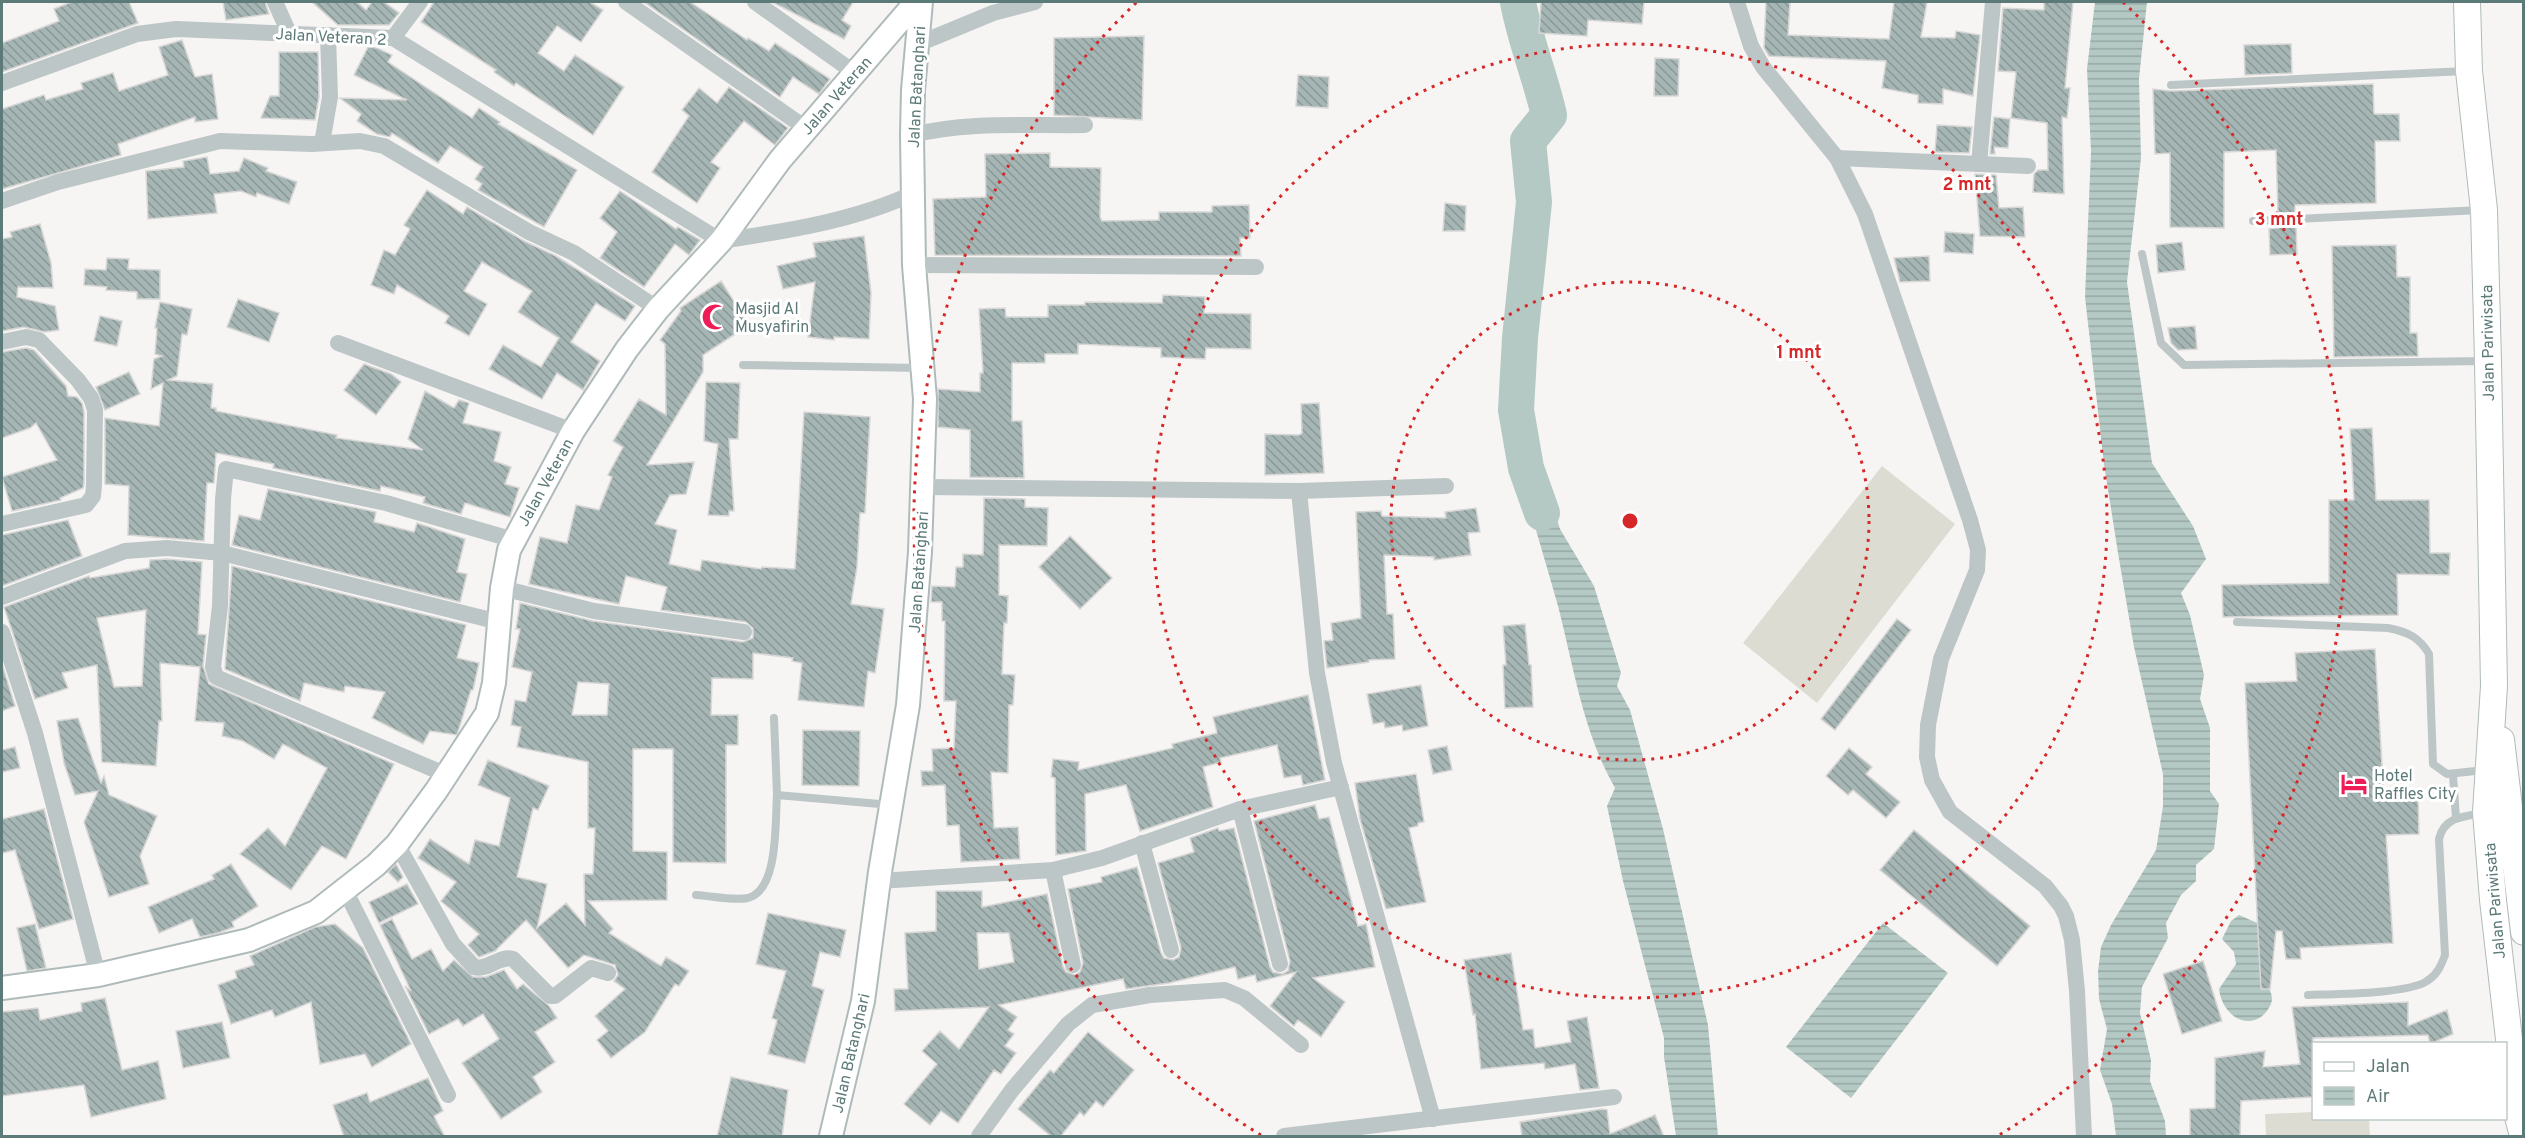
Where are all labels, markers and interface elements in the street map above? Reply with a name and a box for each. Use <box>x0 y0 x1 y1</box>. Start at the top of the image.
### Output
street label: Jalan Veteran 2 <box>275 25 387 51</box>
street label: Jalan Batanghari <box>905 26 931 149</box>
street label: Jalan Veteran <box>798 53 877 140</box>
text: 2 mnt <box>1943 174 1991 197</box>
text: 3 mnt <box>2255 209 2303 232</box>
street label: Jalan Pariwisata <box>2478 284 2500 401</box>
place label: Masjid Al Musyafirin <box>735 300 809 338</box>
mosque icon: Masjid Al Musyafirin <box>700 302 730 332</box>
text: 1 mnt <box>1776 342 1822 365</box>
street label: Jalan Veteran <box>514 435 579 531</box>
street label: Jalan Batanghari <box>906 510 934 634</box>
centre of rings <box>1620 511 1640 531</box>
place label: Hotel Raffles City <box>2374 767 2456 805</box>
hotel icon: Hotel Raffles City <box>2339 769 2369 799</box>
street label: Jalan Pariwisata <box>2481 842 2511 960</box>
street label: Jalan Batanghari <box>828 992 875 1115</box>
legend <box>2312 1042 2507 1120</box>
text: Jalan <box>2366 1056 2410 1079</box>
text: Air <box>2366 1086 2390 1109</box>

